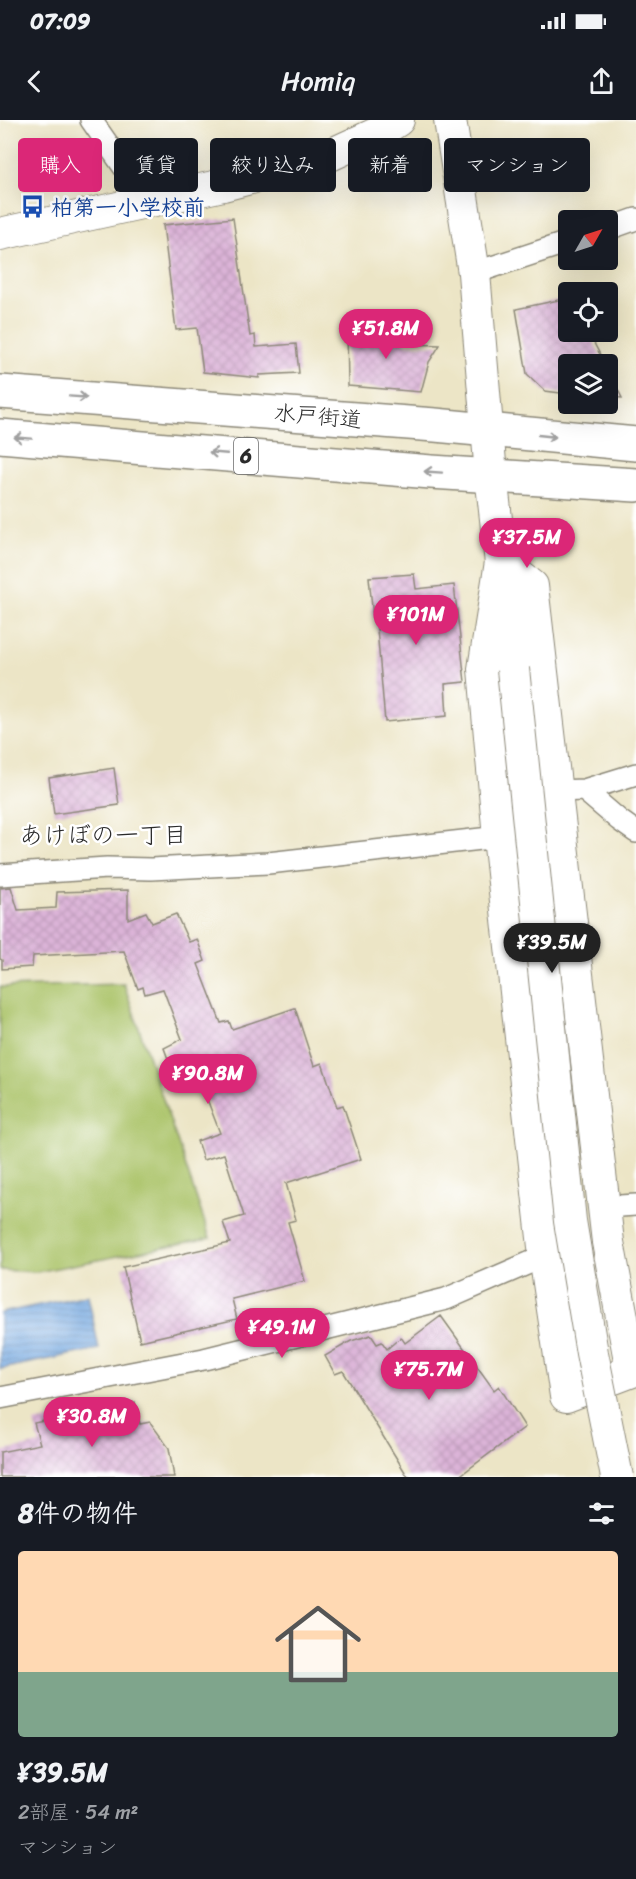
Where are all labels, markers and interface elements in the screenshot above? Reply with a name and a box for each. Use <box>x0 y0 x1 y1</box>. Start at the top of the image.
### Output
text: 07:09 <box>30 2 91 41</box>
text: Homiq <box>281 57 355 105</box>
icon: back <box>18 65 51 98</box>
icon: share <box>585 65 618 98</box>
chip: 購入 <box>18 138 102 192</box>
chip: 賃貸 <box>114 138 198 192</box>
chip: 絞り込み <box>210 138 336 192</box>
chip: 新着 <box>348 138 432 192</box>
chip: マンション <box>444 138 590 192</box>
place label: 柏第一小学校前 <box>51 188 205 227</box>
bus stop icon: 柏第一小学校前 <box>20 194 46 220</box>
north arrow <box>558 210 618 270</box>
map controls <box>558 210 618 414</box>
button: locate <box>558 282 618 342</box>
pin: ¥51.8M <box>337 309 435 360</box>
text: ¥51.8M <box>353 311 419 346</box>
button: layers <box>558 354 618 414</box>
one-way arrow <box>67 392 87 403</box>
street label: 水戸街道 <box>272 393 364 439</box>
one-way arrow <box>536 431 556 442</box>
one-way arrow <box>14 432 34 443</box>
road number: 6 <box>234 438 258 474</box>
one-way arrow <box>208 447 228 458</box>
one-way arrow <box>423 466 443 477</box>
pin: ¥37.5M <box>478 518 576 569</box>
text: ¥37.5M <box>493 520 561 555</box>
pin: ¥101M <box>374 595 458 646</box>
text: ¥101M <box>387 597 445 632</box>
district label: あけぼの一丁目 <box>19 814 187 856</box>
pin: ¥39.5M <box>503 923 601 974</box>
text: ¥39.5M <box>518 925 586 960</box>
pin: ¥90.8M <box>159 1054 257 1105</box>
text: ¥90.8M <box>173 1056 243 1091</box>
pin: ¥49.1M <box>233 1308 331 1359</box>
text: ¥49.1M <box>249 1310 315 1345</box>
pin: ¥75.7M <box>380 1350 478 1401</box>
text: ¥75.7M <box>395 1352 463 1387</box>
pin: ¥30.8M <box>43 1397 141 1448</box>
text: ¥30.8M <box>57 1399 127 1434</box>
text: 8件の物件 <box>18 1490 138 1536</box>
icon: filters <box>585 1497 618 1530</box>
icon: home <box>264 1590 372 1698</box>
text: ¥39.5M <box>18 1749 108 1795</box>
text: 2部屋 · 54 m² <box>18 1795 138 1830</box>
text: マンション <box>18 1830 117 1865</box>

